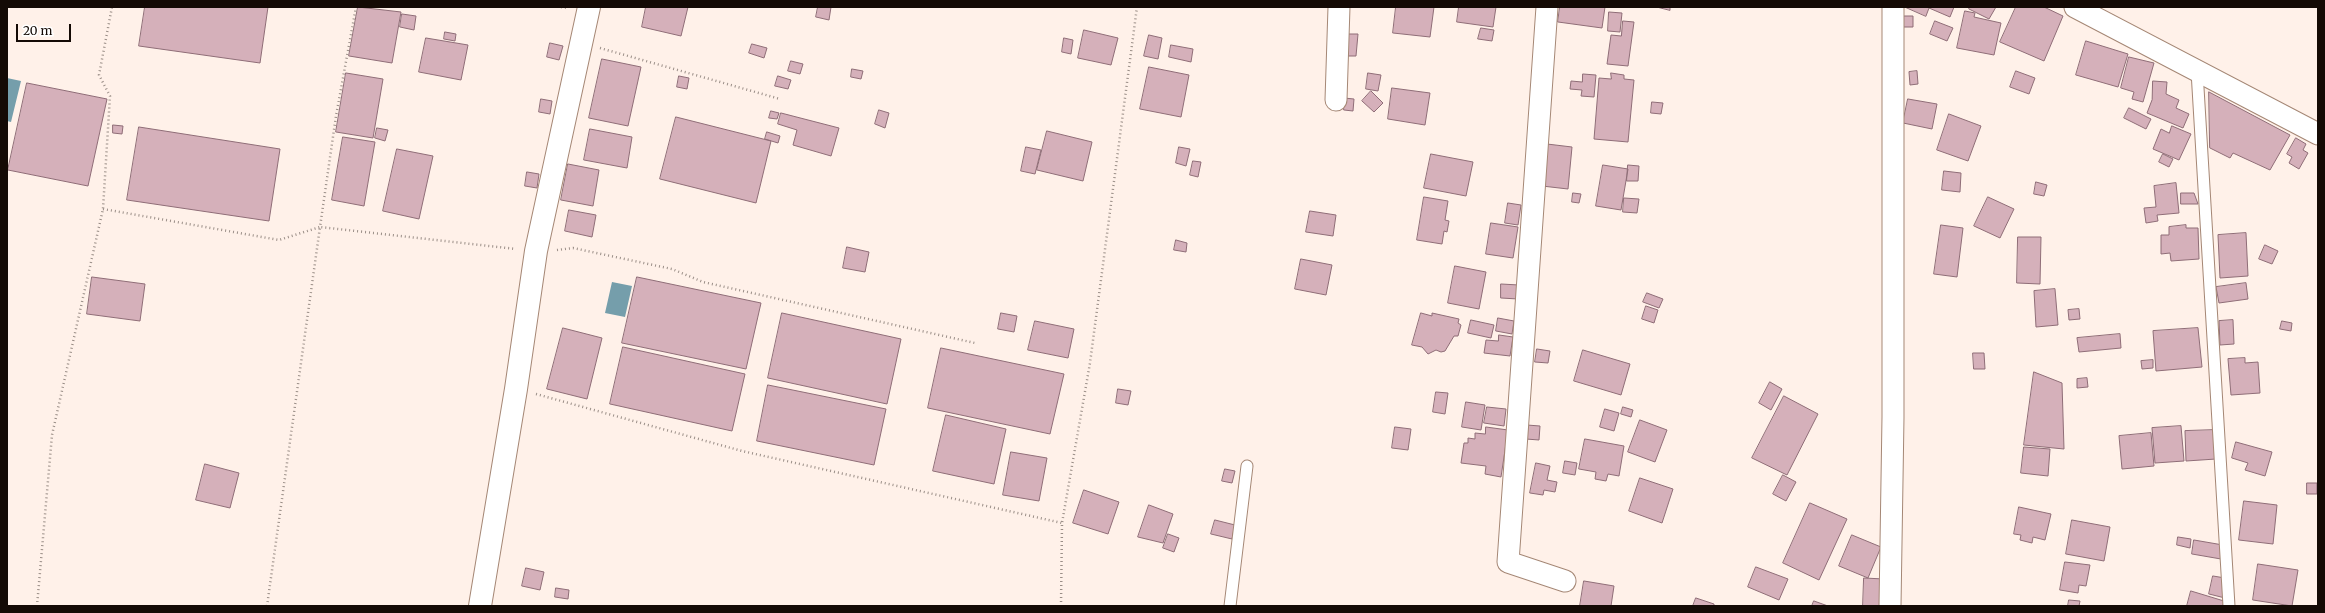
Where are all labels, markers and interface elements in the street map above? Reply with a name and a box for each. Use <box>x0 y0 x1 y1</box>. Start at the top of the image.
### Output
scale bar <box>18 16 73 42</box>
text: 20 m <box>23 23 52 38</box>

